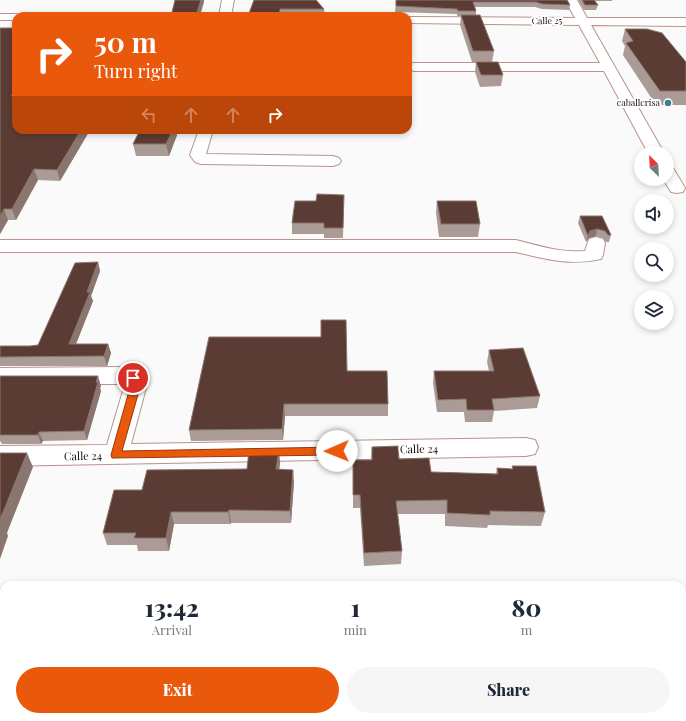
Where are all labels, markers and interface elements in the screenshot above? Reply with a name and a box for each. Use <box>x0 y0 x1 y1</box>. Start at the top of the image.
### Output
street label: Calle 25 <box>532 14 563 26</box>
text: 50 m <box>94 23 157 60</box>
icon: right <box>28 28 80 80</box>
text: Turn right <box>94 59 177 83</box>
place label: caballerisa <box>617 96 661 108</box>
marker: caballerisa <box>663 98 673 108</box>
icon: left <box>138 104 160 126</box>
icon: ahead <box>180 104 202 126</box>
icon: ahead <box>222 104 244 126</box>
icon: right <box>264 104 286 126</box>
north arrow <box>634 146 674 186</box>
map controls <box>634 146 674 330</box>
button: sound <box>634 194 674 234</box>
button: search <box>634 242 674 282</box>
button: layers <box>634 290 674 330</box>
pin <box>116 361 150 395</box>
icon: arrive <box>122 367 144 389</box>
position arrow <box>316 430 358 472</box>
street label: Calle 24 <box>400 441 439 456</box>
street label: Calle 24 <box>64 448 103 463</box>
text: 13:42 <box>145 591 199 623</box>
text: 1 <box>351 591 360 623</box>
text: 80 <box>512 591 541 623</box>
text: Arrival <box>152 621 192 638</box>
text: min <box>344 621 367 638</box>
text: m <box>521 621 532 638</box>
button: Exit <box>16 667 339 713</box>
button: Share <box>347 667 670 713</box>

